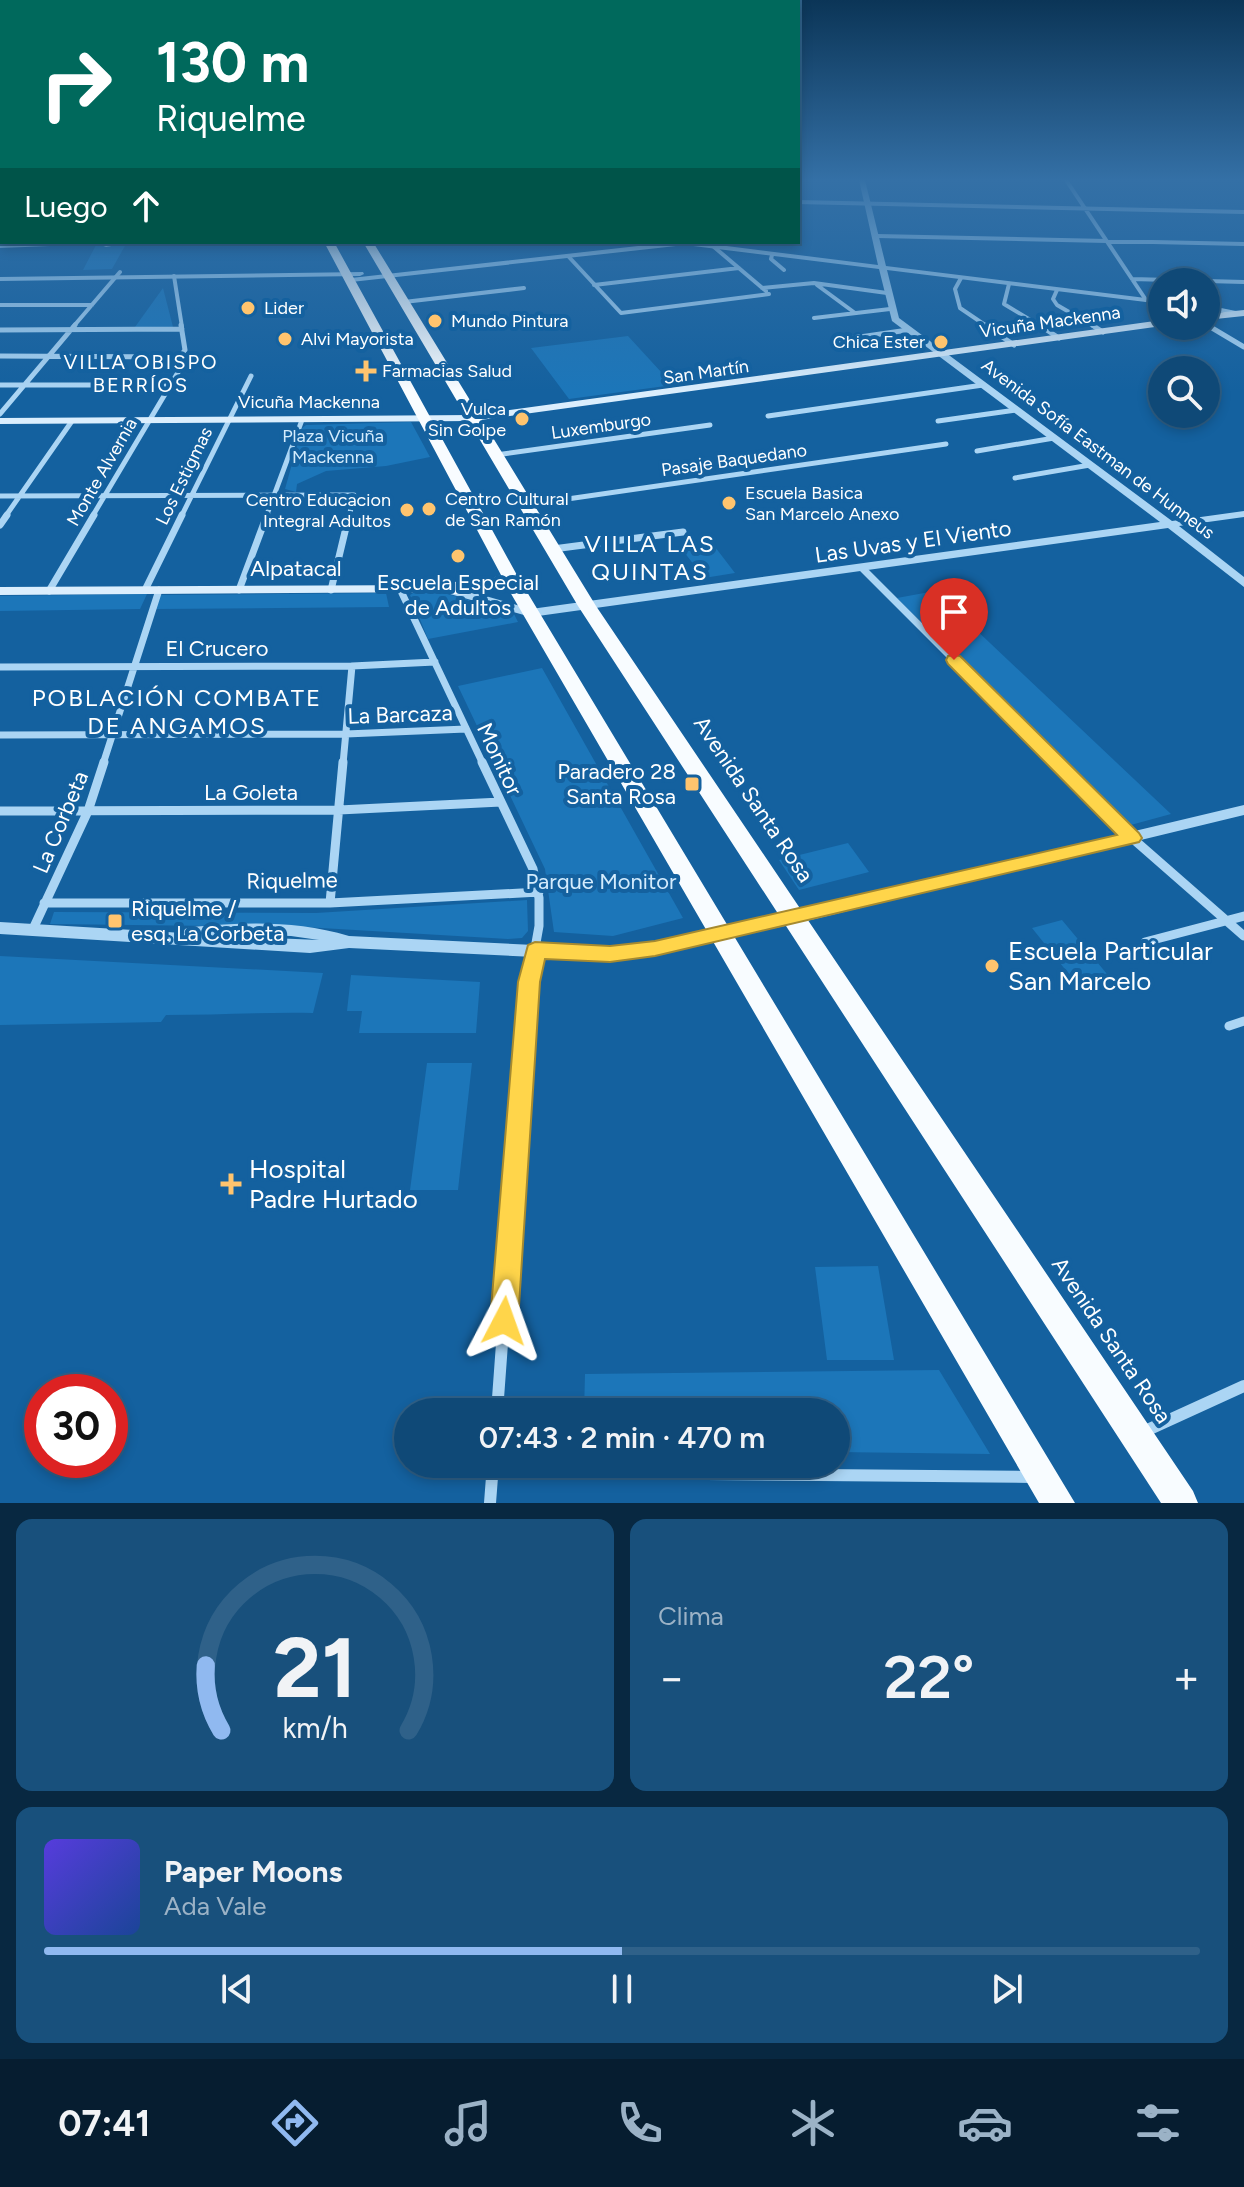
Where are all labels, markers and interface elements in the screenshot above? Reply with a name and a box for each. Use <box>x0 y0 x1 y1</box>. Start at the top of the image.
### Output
text: 130 m <box>156 29 309 96</box>
icon: right <box>24 32 128 136</box>
text: Riquelme <box>156 97 306 140</box>
icon: ahead <box>124 184 168 228</box>
text: Luego <box>24 188 108 225</box>
map controls <box>1148 268 1220 428</box>
button: sound <box>1148 268 1220 340</box>
place label: Lider <box>264 297 304 319</box>
marker: Lider <box>239 299 257 317</box>
street label: Vicuña Mackenna <box>978 301 1122 343</box>
place label: Mundo Pintura <box>451 310 569 332</box>
marker: Mundo Pintura <box>426 312 444 330</box>
place label: Alvi Mayorista <box>301 328 414 350</box>
marker: Alvi Mayorista <box>276 330 294 348</box>
place label: Chica Ester <box>833 331 925 353</box>
marker: Chica Ester <box>932 333 950 351</box>
district label: VILLA OBISPO BERRÍOS <box>63 350 219 397</box>
street label: Avenida Sofía Eastman de Hunneus <box>977 354 1219 544</box>
street label: San Martín <box>662 355 750 389</box>
button: search <box>1148 356 1220 428</box>
place label: Farmacias Salud <box>382 360 512 382</box>
marker: Farmacias Salud <box>357 362 375 380</box>
street label: Vicuña Mackenna <box>238 391 380 413</box>
place label: Vulca Sin Golpe <box>428 398 506 441</box>
street label: Luxemburgo <box>550 408 652 444</box>
marker: Vulca Sin Golpe <box>513 410 531 428</box>
street label: Monte Alvernia <box>62 414 142 530</box>
street label: Los Estigmas <box>151 423 217 529</box>
park label: Plaza Vicuña Mackenna <box>282 425 384 468</box>
street label: Pasaje Baquedano <box>660 439 808 481</box>
place label: Escuela Basica San Marcelo Anexo <box>745 482 900 525</box>
place label: Centro Cultural de San Ramón <box>445 488 569 531</box>
place label: Centro Educacion Integral Adultos <box>246 489 391 532</box>
marker: Escuela Basica San Marcelo Anexo <box>720 494 738 512</box>
marker: Centro Cultural de San Ramón <box>420 500 438 518</box>
marker: Centro Educacion Integral Adultos <box>398 501 416 519</box>
street label: Las Uvas y El Viento <box>813 514 1013 569</box>
district label: VILLA LAS QUINTAS <box>584 529 716 586</box>
marker: Escuela Especial de Adultos <box>449 547 467 565</box>
street label: Alpatacal <box>250 555 342 582</box>
place label: Escuela Especial de Adultos <box>377 569 539 621</box>
pin <box>920 578 988 660</box>
icon: arrive <box>932 590 976 634</box>
street label: El Crucero <box>166 635 268 662</box>
district label: POBLACIÓN COMBATE DE ANGAMOS <box>32 683 322 740</box>
street label: La Barcaza <box>347 699 453 730</box>
street label: Avenida Santa Rosa <box>688 711 819 888</box>
street label: Monitor <box>471 719 528 800</box>
place label: Paradero 28 Santa Rosa <box>557 758 676 810</box>
street label: La Corbeta <box>27 767 94 877</box>
marker: Paradero 28 Santa Rosa <box>683 775 701 793</box>
street label: La Goleta <box>204 779 298 806</box>
street label: Riquelme <box>246 866 338 895</box>
park label: Parque Monitor <box>526 868 677 895</box>
place label: Riquelme / esq. La Corbeta <box>131 895 285 947</box>
marker: Riquelme / esq. La Corbeta <box>106 912 124 930</box>
place label: Escuela Particular San Marcelo <box>1008 935 1213 997</box>
marker: Escuela Particular San Marcelo <box>983 957 1001 975</box>
place label: Hospital Padre Hurtado <box>249 1153 418 1215</box>
marker: Hospital Padre Hurtado <box>220 1173 242 1195</box>
street label: Avenida Santa Rosa <box>1046 1252 1177 1429</box>
position arrow <box>462 1279 546 1363</box>
speed limit sign: 30 <box>24 1374 128 1478</box>
text: 07:43 · 2 min · 470 m <box>479 1419 765 1456</box>
text: Clima <box>658 1600 724 1632</box>
text: 21 <box>273 1618 357 1718</box>
text: 22° <box>884 1641 974 1713</box>
text: − <box>658 1651 685 1704</box>
text: + <box>1173 1651 1200 1704</box>
text: km/h <box>282 1711 348 1745</box>
text: Paper Moons <box>164 1853 343 1890</box>
text: Ada Vale <box>164 1890 267 1922</box>
icon: previous <box>215 1967 259 2011</box>
icon: pause <box>600 1967 644 2011</box>
icon: next <box>985 1967 1029 2011</box>
icon: directions <box>267 2095 323 2151</box>
icon: music <box>440 2095 496 2151</box>
icon: phone <box>612 2095 668 2151</box>
icon: climate <box>785 2095 841 2151</box>
icon: car <box>957 2095 1013 2151</box>
icon: filters <box>1130 2095 1186 2151</box>
text: 07:41 <box>58 2102 150 2145</box>

